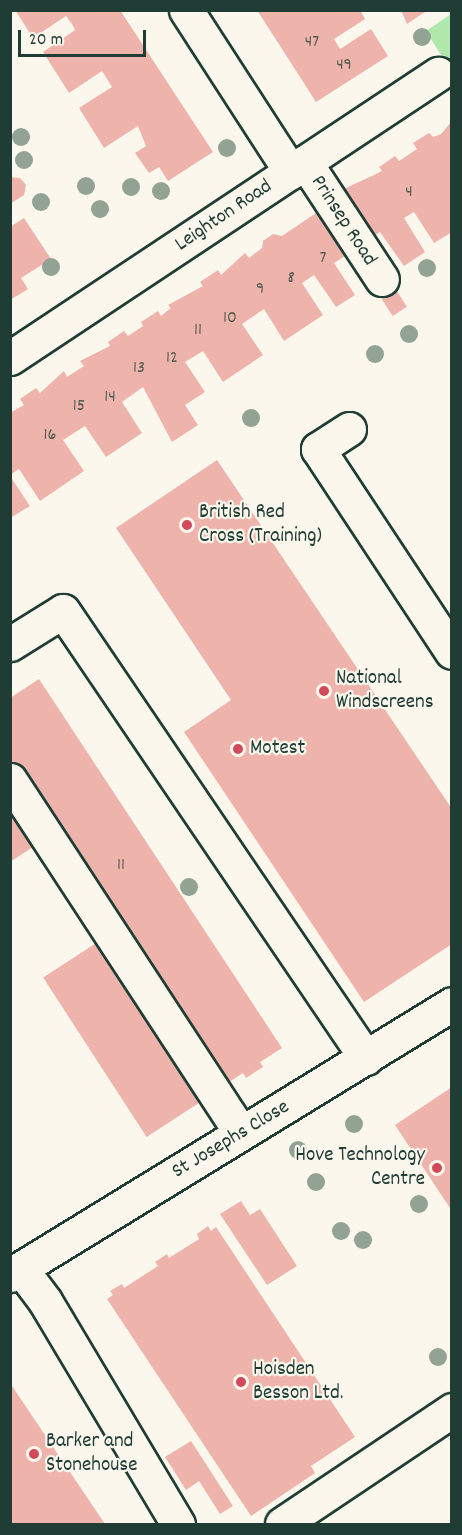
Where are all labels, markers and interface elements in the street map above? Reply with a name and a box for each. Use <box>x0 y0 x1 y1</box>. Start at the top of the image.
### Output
scale bar <box>21 18 148 56</box>
text: 20 m <box>29 28 63 53</box>
house number: 47 <box>305 32 319 54</box>
house number: 49 <box>336 55 352 77</box>
street label: Prinsep Road <box>304 171 382 271</box>
street label: Leighton Road <box>171 174 277 258</box>
house number: 4 <box>405 182 413 204</box>
house number: 7 <box>320 248 326 270</box>
house number: 8 <box>287 268 295 290</box>
house number: 9 <box>256 279 264 301</box>
house number: 10 <box>223 308 237 330</box>
house number: 11 <box>194 320 202 342</box>
house number: 12 <box>166 348 178 370</box>
house number: 13 <box>133 358 145 380</box>
house number: 14 <box>104 387 116 409</box>
house number: 15 <box>73 396 85 418</box>
house number: 16 <box>44 425 56 447</box>
place label: British Red Cross (Training) <box>199 500 322 550</box>
marker: British Red Cross (Training) <box>180 518 194 532</box>
place label: National Windscreens <box>336 666 434 716</box>
marker: National Windscreens <box>317 684 331 698</box>
place label: Motest <box>250 736 305 762</box>
marker: Motest <box>231 742 245 756</box>
house number: 11 <box>117 855 125 877</box>
street label: St Josephs Close <box>168 1095 294 1185</box>
place label: Hove Technology Centre <box>295 1143 425 1193</box>
marker: Hove Technology Centre <box>430 1161 444 1175</box>
place label: Hoisden Besson Ltd. <box>253 1357 343 1407</box>
marker: Hoisden Besson Ltd. <box>234 1375 248 1389</box>
place label: Barker and Stonehouse <box>46 1429 137 1479</box>
marker: Barker and Stonehouse <box>27 1447 41 1461</box>

